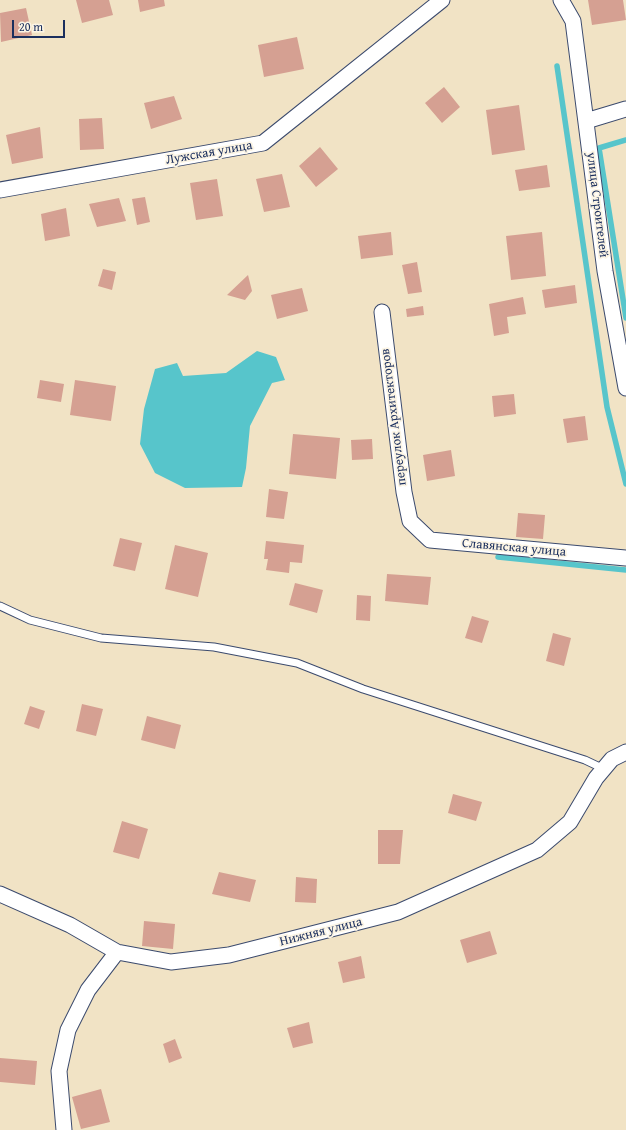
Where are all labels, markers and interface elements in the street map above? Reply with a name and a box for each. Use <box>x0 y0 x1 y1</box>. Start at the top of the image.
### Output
scale bar <box>14 12 67 38</box>
text: 20 m <box>19 18 43 35</box>
street label: Лужская улица <box>164 138 254 168</box>
street label: улица Строителей <box>583 151 611 259</box>
street label: переулок Архитекторов <box>378 348 410 486</box>
street label: Славянская улица <box>461 536 567 560</box>
street label: Нижняя улица <box>278 914 364 950</box>

